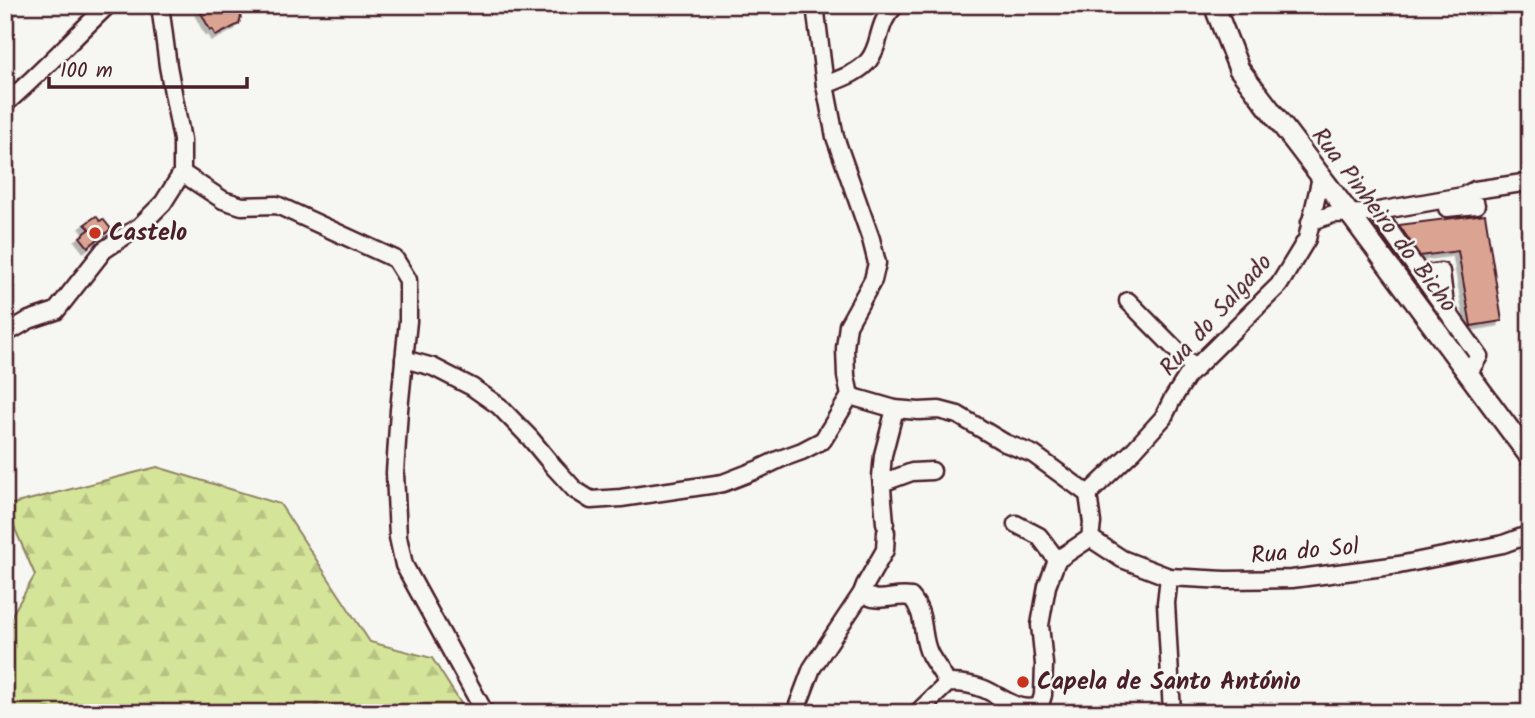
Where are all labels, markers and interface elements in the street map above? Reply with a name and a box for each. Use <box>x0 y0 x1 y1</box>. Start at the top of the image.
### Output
scale bar <box>49 46 247 90</box>
text: 100 m <box>60 55 113 88</box>
street label: Rua Pinheiro do Bicho <box>1301 119 1467 321</box>
place label: Castelo <box>109 214 187 253</box>
marker: Castelo <box>87 225 103 241</box>
street label: Rua do Salgado <box>1150 245 1282 385</box>
street label: Rua do Sol <box>1249 528 1361 576</box>
place label: Capela de Santo António <box>1037 663 1301 702</box>
marker: Capela de Santo António <box>1015 674 1031 690</box>

